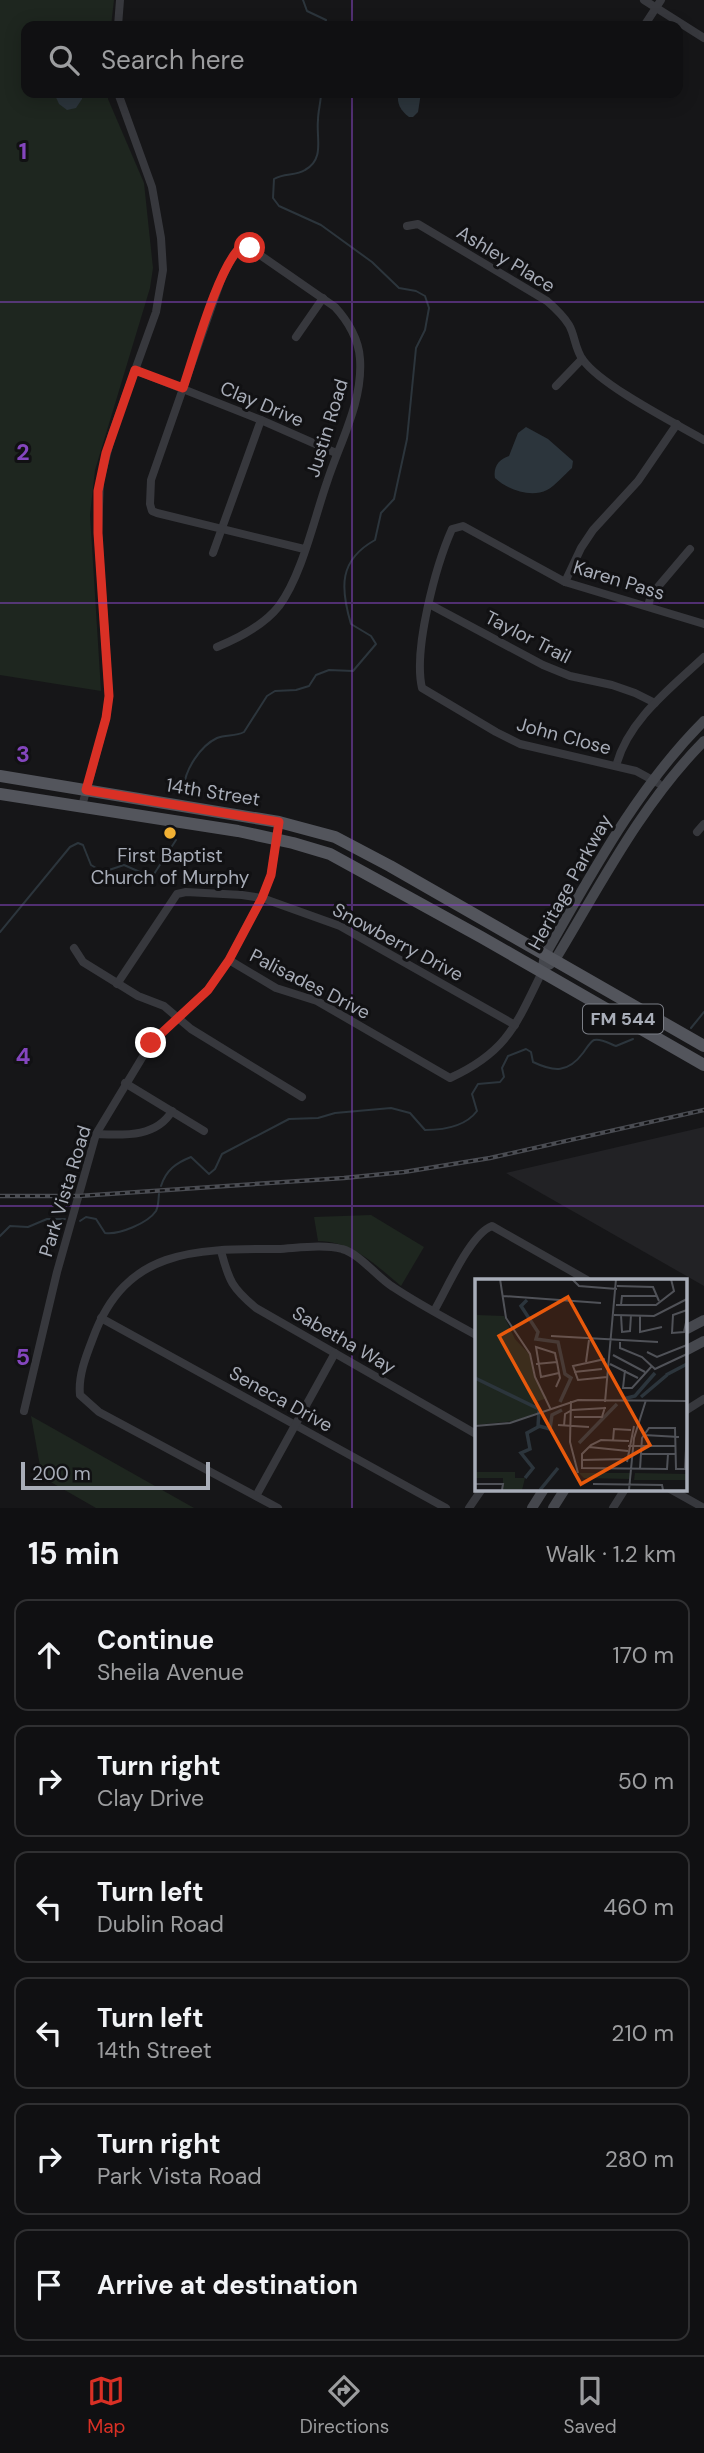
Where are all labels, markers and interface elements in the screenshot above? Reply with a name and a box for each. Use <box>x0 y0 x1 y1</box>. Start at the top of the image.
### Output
search box <box>21 21 683 98</box>
icon: search <box>45 41 83 79</box>
text: Search here <box>101 43 244 77</box>
text: 1 <box>19 136 27 166</box>
street label: Ashley Place <box>452 220 560 298</box>
route start <box>234 232 265 263</box>
street label: Clay Drive <box>216 375 308 433</box>
street label: Justin Road <box>300 376 354 480</box>
text: 2 <box>16 437 30 467</box>
street label: Karen Pass <box>570 554 668 606</box>
street label: Taylor Trail <box>481 605 575 669</box>
street label: John Close <box>514 711 614 761</box>
text: 3 <box>16 739 30 769</box>
street label: 14th Street <box>164 772 262 812</box>
street label: Heritage Parkway <box>522 809 618 954</box>
marker: First Baptist Church of Murphy <box>162 825 178 841</box>
place label: First Baptist Church of Murphy <box>91 843 250 890</box>
street label: Snowberry Drive <box>328 897 468 987</box>
street label: Palisades Drive <box>246 943 374 1025</box>
road number: FM 544 <box>583 1004 663 1034</box>
route end <box>135 1027 166 1058</box>
text: 4 <box>16 1041 31 1071</box>
street label: Park Vista Road <box>33 1122 97 1260</box>
inset map <box>475 1279 686 1490</box>
street label: Sabetha Way <box>288 1300 401 1380</box>
text: 5 <box>16 1342 30 1372</box>
street label: Seneca Drive <box>225 1360 337 1438</box>
scale bar <box>21 1459 210 1491</box>
text: 200 m <box>32 1461 91 1486</box>
text: 15 min <box>28 1534 120 1573</box>
text: Walk · 1.2 km <box>546 1539 676 1569</box>
text: Continue <box>97 1623 214 1657</box>
icon: ahead <box>30 1636 68 1674</box>
text: 170 m <box>613 1640 674 1670</box>
text: Sheila Avenue <box>97 1657 244 1687</box>
text: Turn right <box>97 1749 221 1783</box>
icon: right <box>30 1762 68 1800</box>
text: 50 m <box>618 1766 674 1796</box>
text: Clay Drive <box>97 1783 204 1813</box>
text: Turn left <box>97 1875 204 1909</box>
icon: left <box>30 1888 68 1926</box>
text: 460 m <box>603 1892 674 1922</box>
text: Dublin Road <box>97 1909 224 1939</box>
text: Turn left <box>97 2001 204 2035</box>
icon: left <box>30 2014 68 2052</box>
text: 210 m <box>611 2018 674 2048</box>
text: 14th Street <box>97 2035 212 2065</box>
text: Turn right <box>97 2127 221 2161</box>
icon: right <box>30 2140 68 2178</box>
text: 280 m <box>605 2144 674 2174</box>
text: Park Vista Road <box>97 2161 262 2191</box>
icon: arrive <box>30 2266 68 2304</box>
text: Arrive at destination <box>97 2268 358 2302</box>
tab: Map <box>87 2372 125 2439</box>
tab: Directions <box>300 2372 389 2439</box>
tab: Saved <box>564 2372 617 2439</box>

